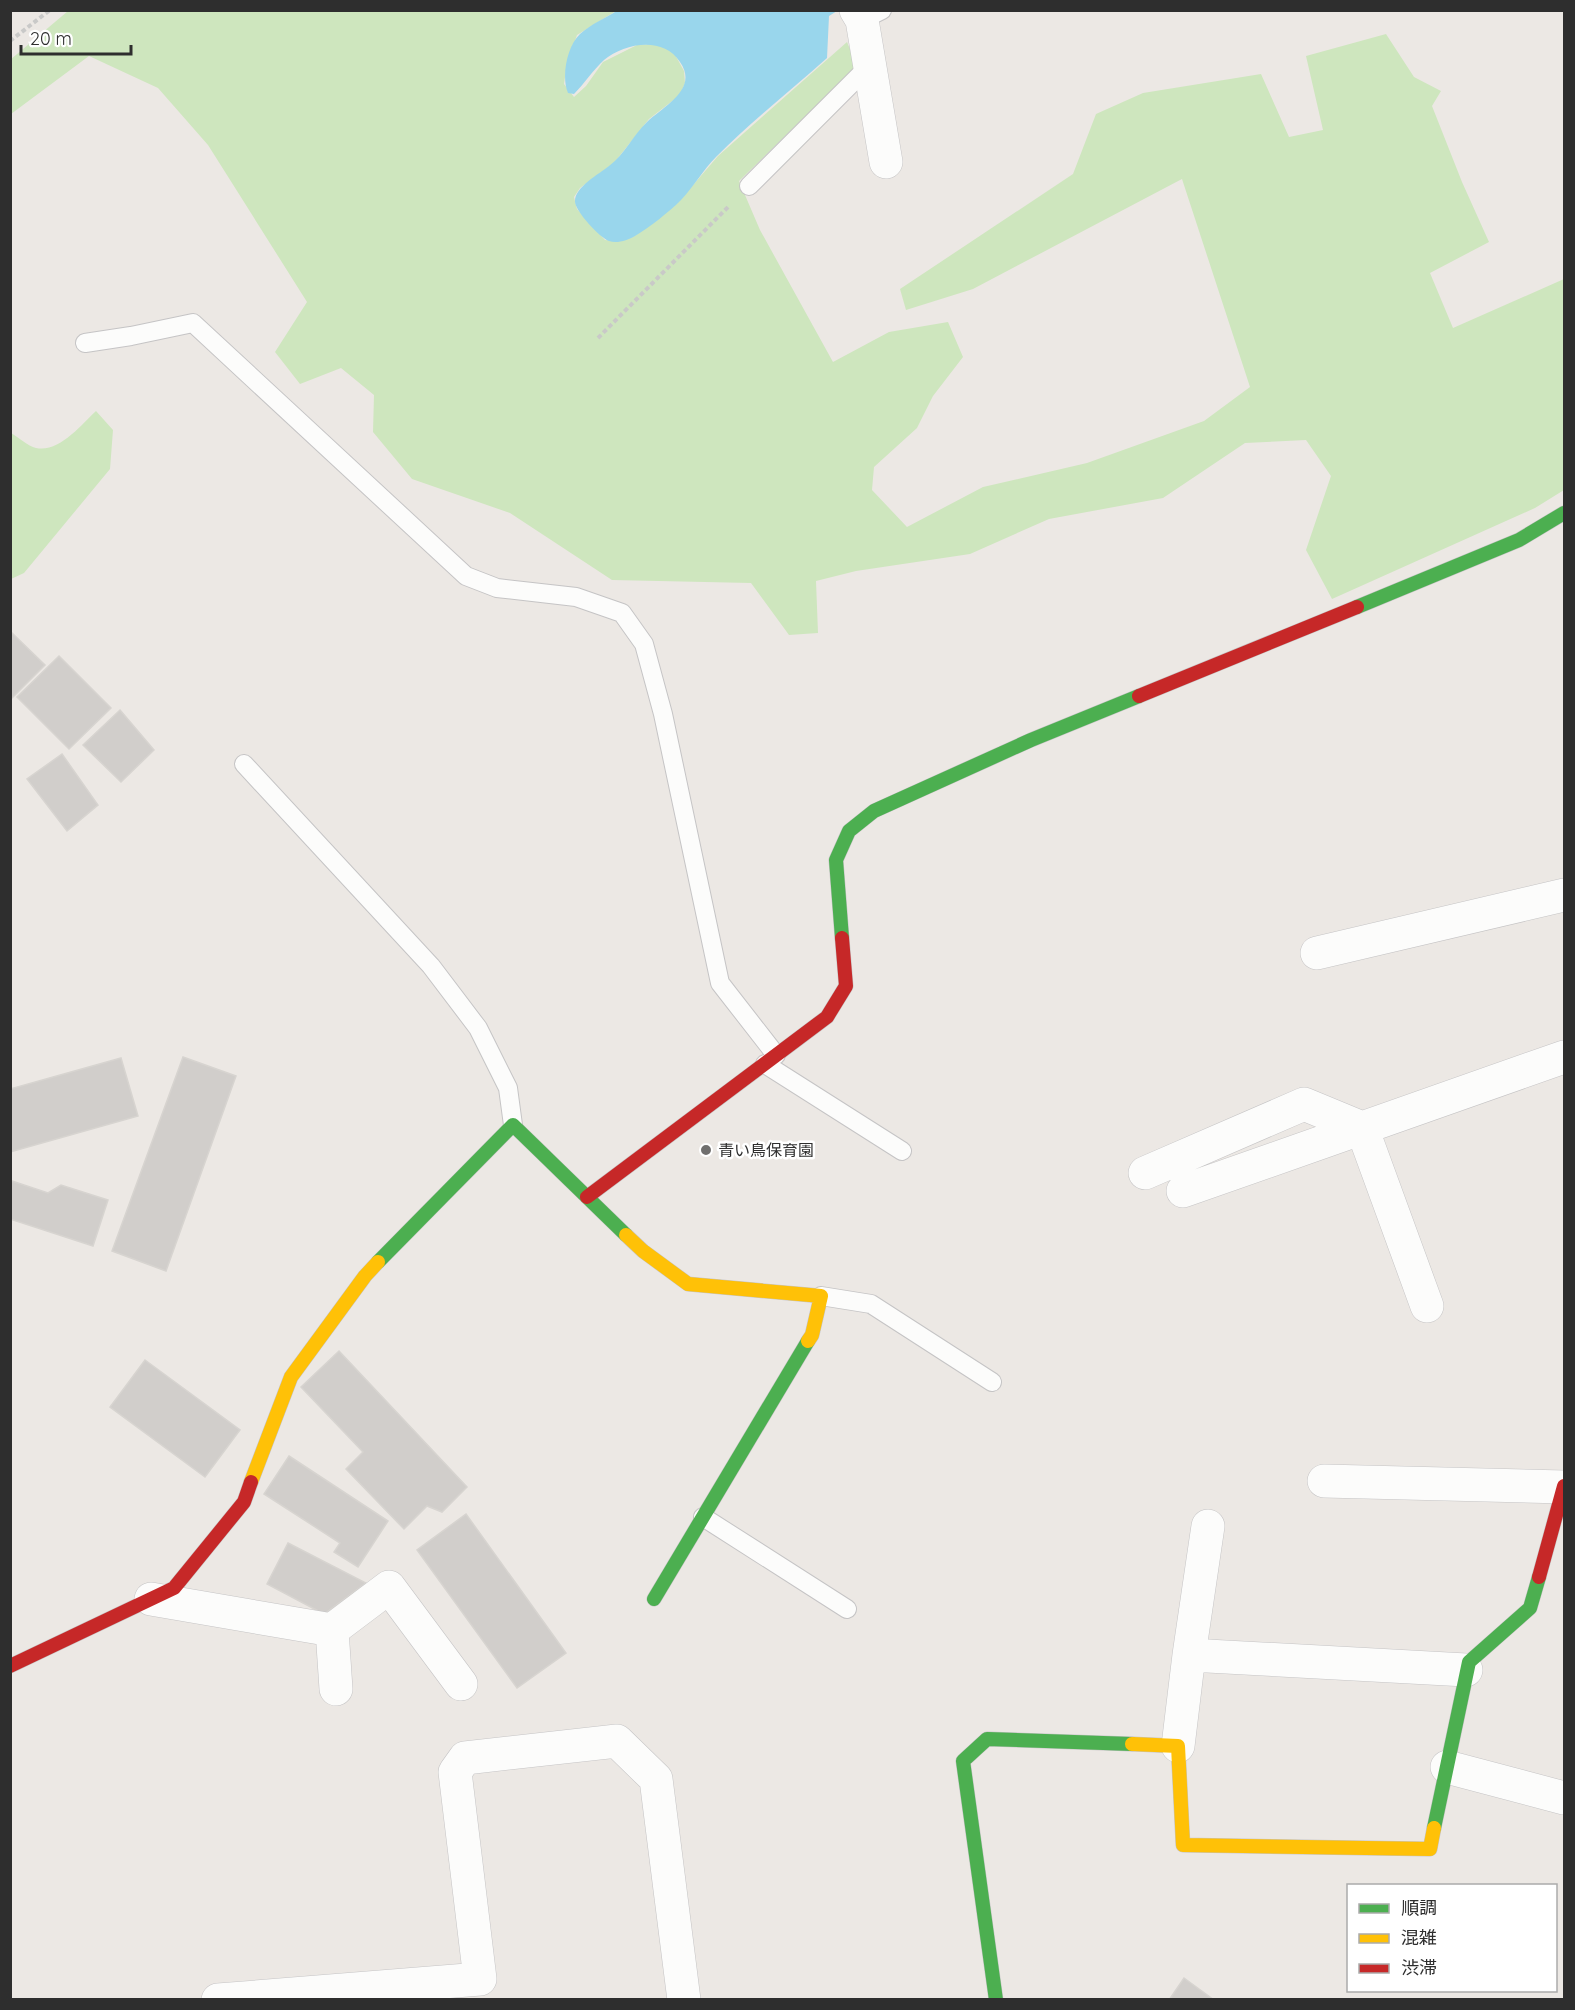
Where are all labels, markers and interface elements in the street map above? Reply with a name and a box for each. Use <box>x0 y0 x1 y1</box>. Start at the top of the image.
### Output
scale bar <box>21 18 130 56</box>
text: 20 m <box>30 27 72 50</box>
place label: 青い鳥保育園 <box>718 1140 814 1160</box>
marker: 青い鳥保育園 <box>699 1143 713 1157</box>
legend <box>1347 1884 1557 1992</box>
text: 順調 <box>1401 1896 1437 1919</box>
text: 混雑 <box>1401 1926 1437 1949</box>
text: 渋滞 <box>1401 1956 1437 1979</box>

